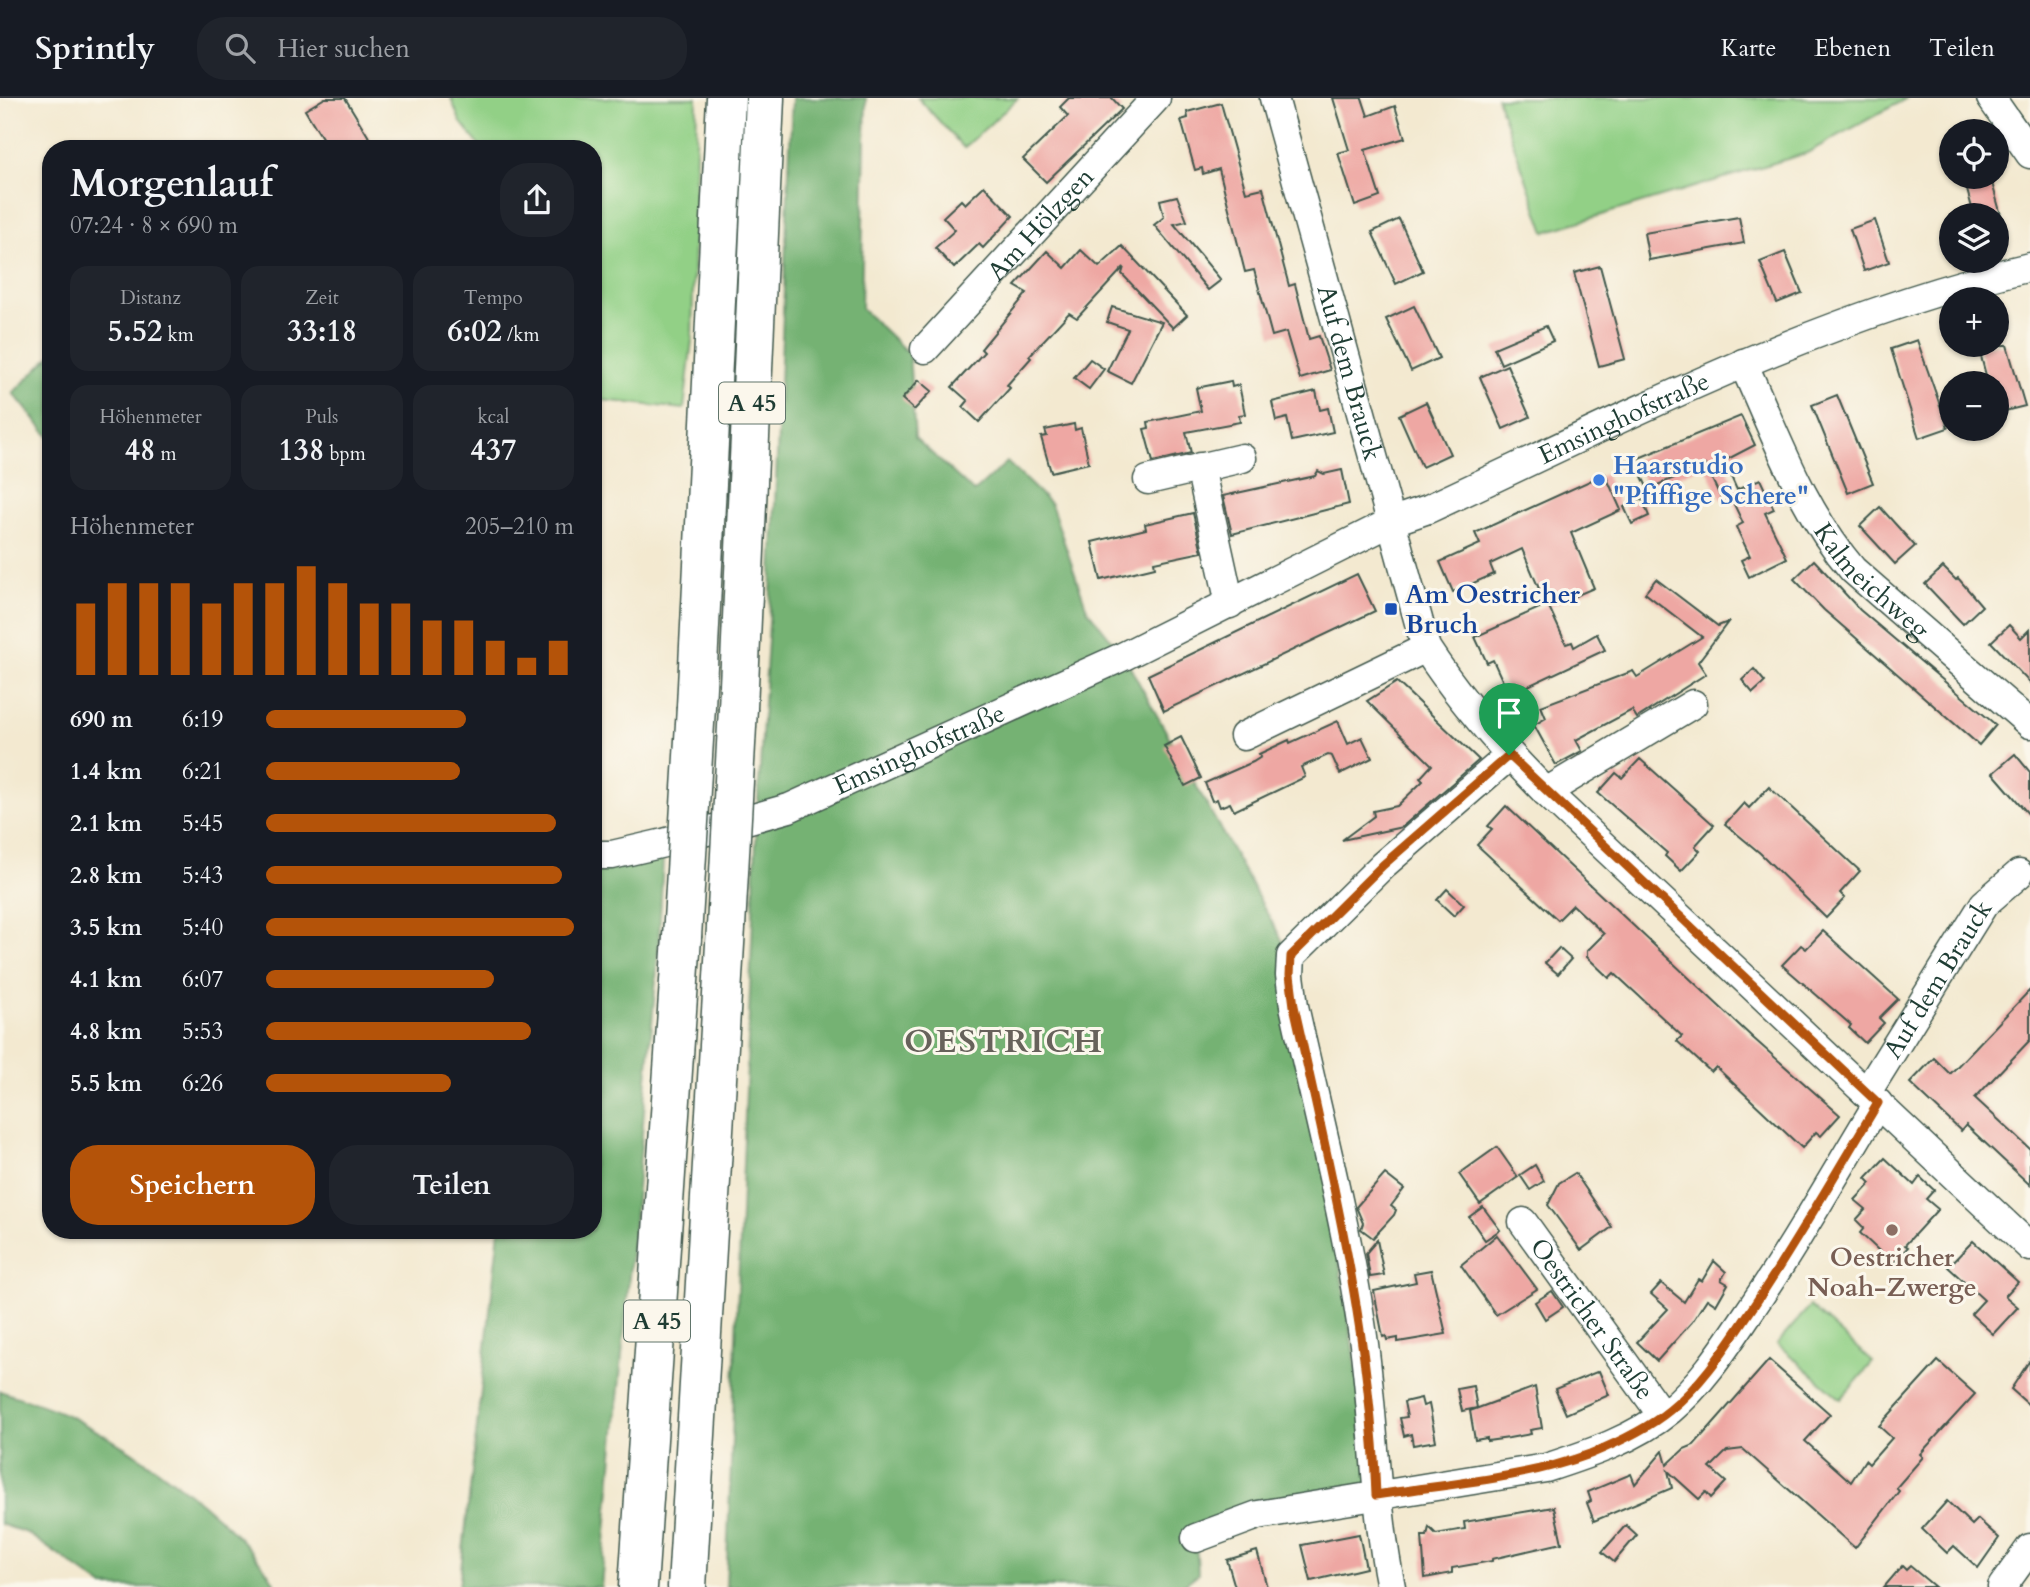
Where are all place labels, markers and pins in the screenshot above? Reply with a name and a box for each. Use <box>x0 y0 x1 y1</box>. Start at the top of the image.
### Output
place label: Haarstudio "Pfiffige Schere" <box>1613 448 1809 513</box>
marker: Haarstudio "Pfiffige Schere" <box>1591 472 1607 488</box>
place label: Am Oestricher Bruch <box>1405 577 1581 642</box>
marker: Am Oestricher Bruch <box>1383 601 1399 617</box>
pin <box>1479 683 1539 755</box>
marker: Oestricher Noah-Zwerge <box>1884 1222 1900 1238</box>
place label: Oestricher Noah-Zwerge <box>1807 1240 1977 1305</box>

